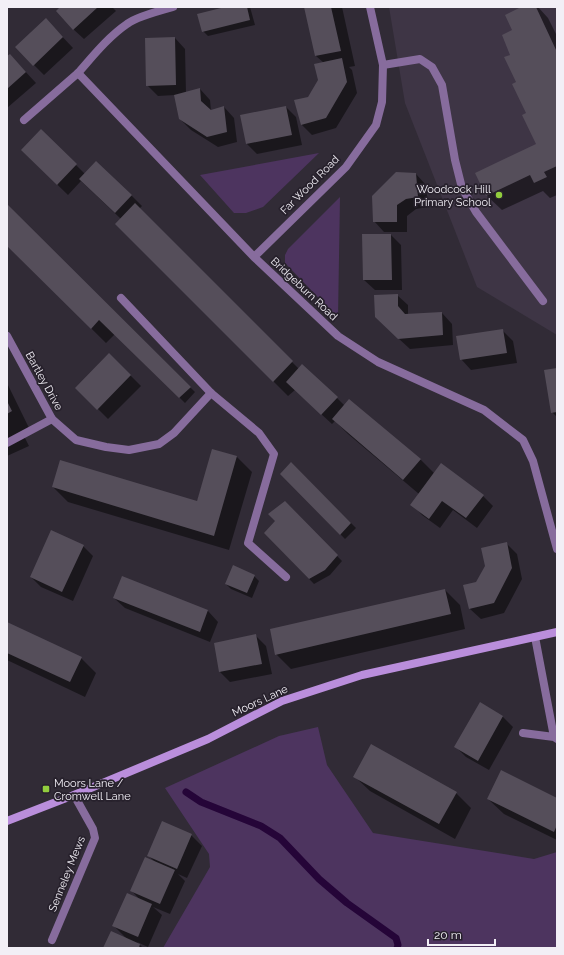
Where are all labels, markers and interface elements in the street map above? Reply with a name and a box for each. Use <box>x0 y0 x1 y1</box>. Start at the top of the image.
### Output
street label: Far Wood Road <box>278 153 342 217</box>
place label: Woodcock Hill Primary School <box>414 183 491 209</box>
marker: Woodcock Hill Primary School <box>494 190 504 200</box>
street label: Bridgeburn Road <box>268 255 340 323</box>
street label: Bartley Drive <box>23 349 66 413</box>
street label: Moors Lane <box>230 682 290 720</box>
place label: Moors Lane / Cromwell Lane <box>54 777 131 803</box>
marker: Moors Lane / Cromwell Lane <box>41 784 51 794</box>
street label: Senneley Mews <box>46 834 88 914</box>
scale bar <box>428 921 495 947</box>
text: 20 m <box>434 928 462 942</box>

